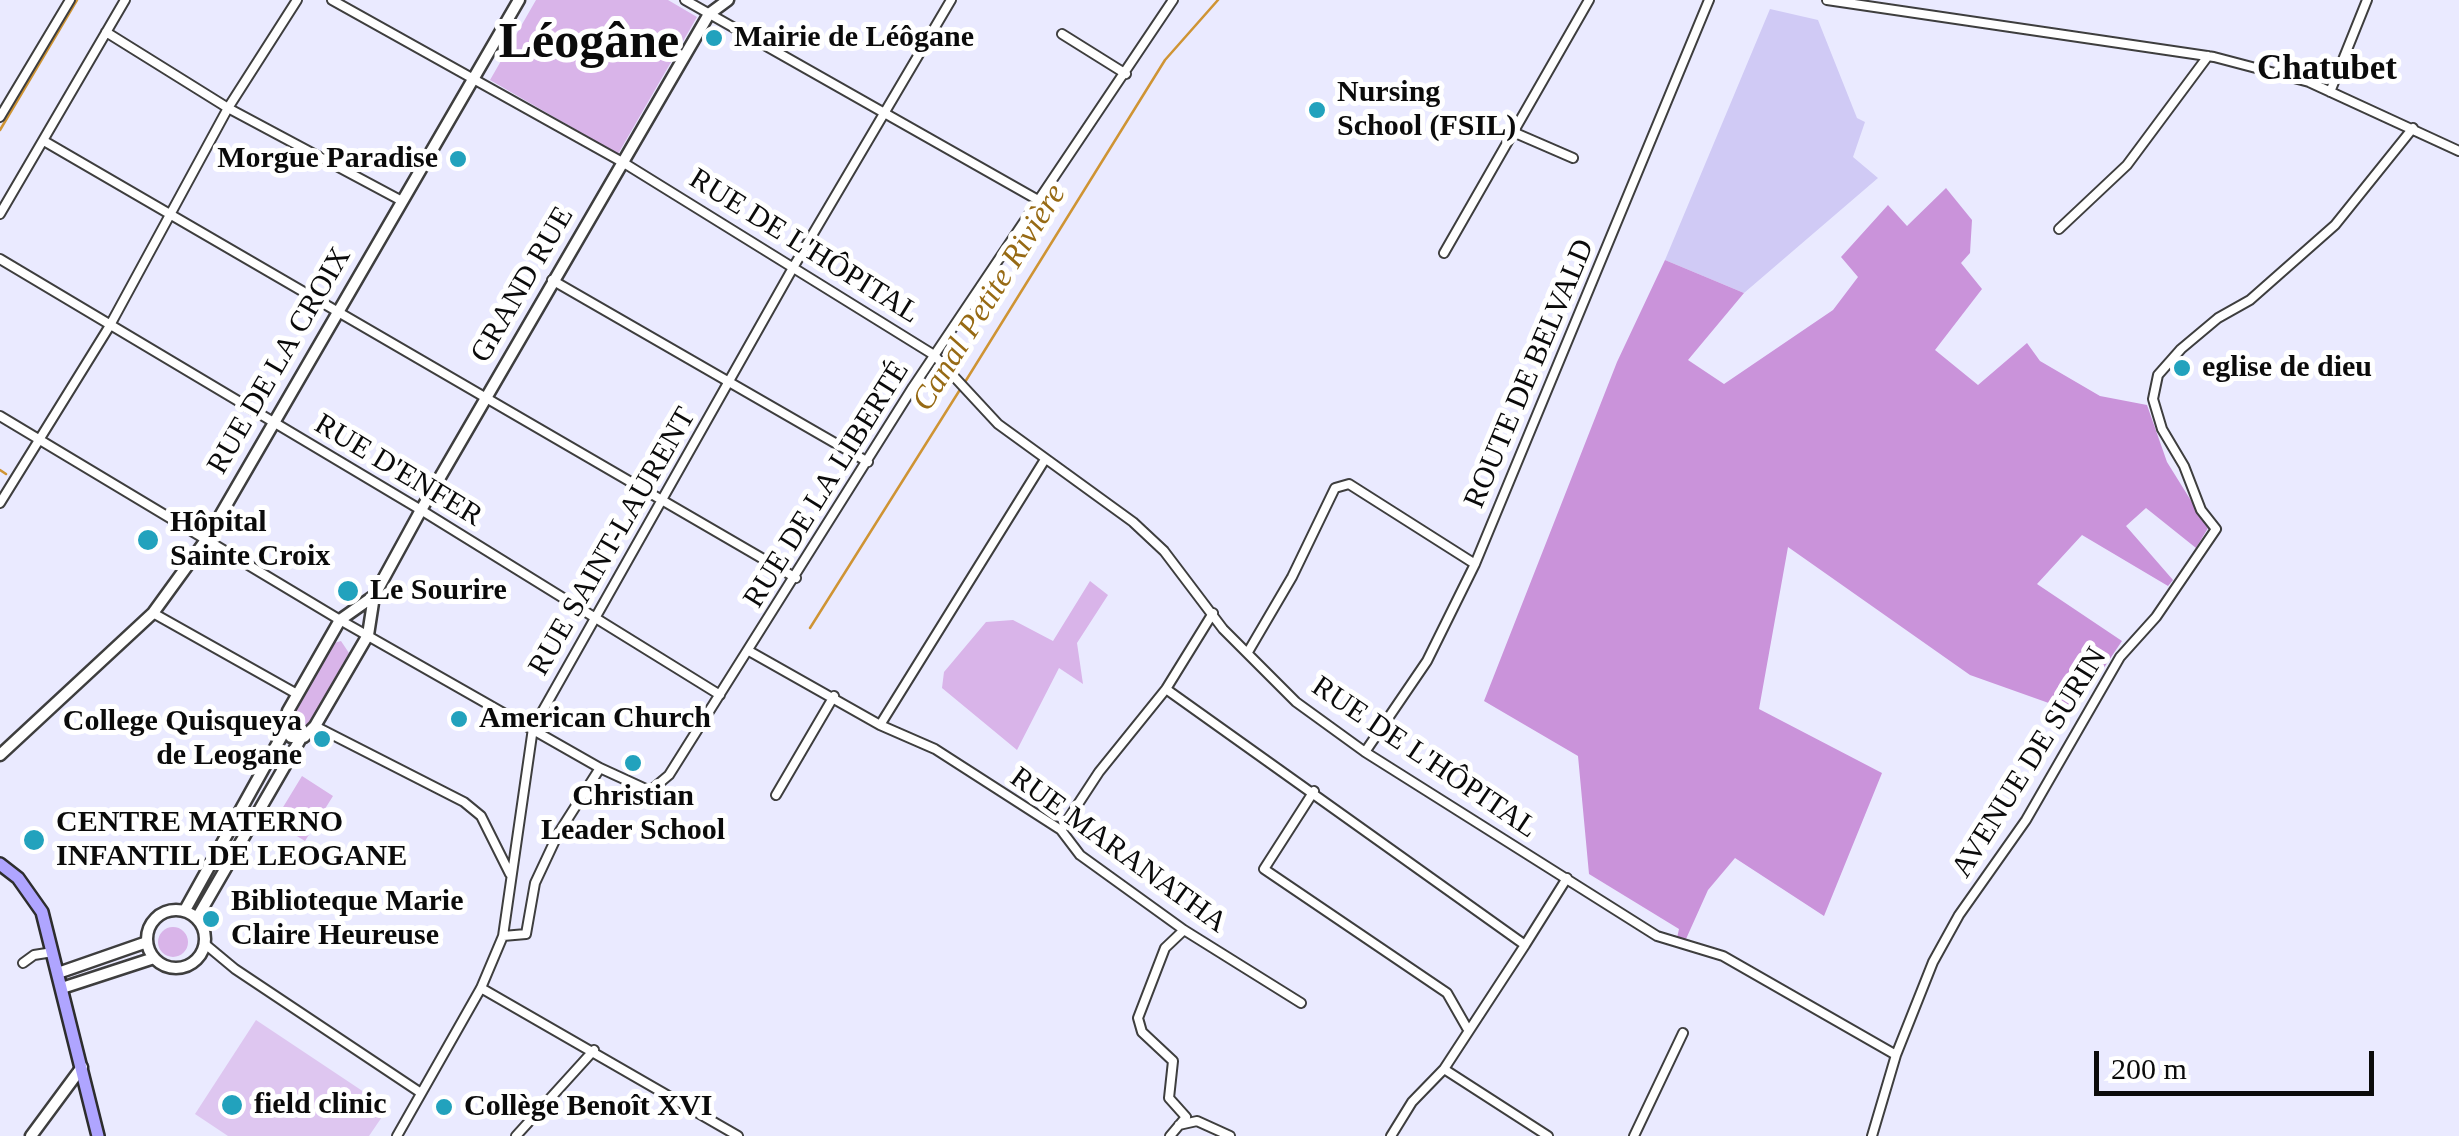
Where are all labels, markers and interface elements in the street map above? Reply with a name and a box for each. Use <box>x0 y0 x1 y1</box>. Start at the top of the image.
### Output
district label: Léogâne <box>499 14 679 74</box>
place label: Mairie de Léôgane <box>734 20 974 56</box>
marker: Mairie de Léôgane <box>703 27 725 49</box>
district label: Chatubet <box>2257 49 2397 91</box>
place label: Nursing School (FSIL) <box>1337 75 1516 146</box>
marker: Nursing School (FSIL) <box>1306 99 1328 121</box>
place label: Morgue Paradise <box>217 141 438 177</box>
marker: Morgue Paradise <box>447 148 469 170</box>
street label: RUE DE L'HÔPITAL <box>682 162 926 332</box>
water label: Canal Petite Rivière <box>905 178 1075 418</box>
street label: GRAND RUE <box>464 201 582 369</box>
street label: ROUTE DE BELVALD <box>1457 234 1603 514</box>
street label: RUE DE LA CROIX <box>200 241 360 481</box>
place label: eglise de dieu <box>2202 350 2372 386</box>
street label: RUE DE LA LIBERTÉ <box>736 355 918 615</box>
marker: eglise de dieu <box>2171 357 2193 379</box>
street label: RUE SAINT-LAURENT <box>522 402 704 682</box>
street label: RUE D'ENFER <box>307 407 489 535</box>
place label: Hôpital Sainte Croix <box>170 505 330 576</box>
marker: Hôpital Sainte Croix <box>135 527 161 553</box>
place label: Le Sourire <box>370 573 507 609</box>
marker: Le Sourire <box>335 578 361 604</box>
street label: AVENUE DE SURIN <box>1945 641 2115 885</box>
street label: RUE DE L'HÔPITAL <box>1304 669 1544 847</box>
place label: American Church <box>479 701 711 737</box>
place label: College Quisqueya de Leogane <box>63 704 302 774</box>
marker: American Church <box>448 708 470 730</box>
marker: College Quisqueya de Leogane <box>311 728 333 750</box>
marker: Christian Leader School <box>622 752 644 774</box>
street label: RUE MARANATHA <box>1003 760 1233 942</box>
place label: Christian Leader School <box>541 779 725 850</box>
place label: CENTRE MATERNO INFANTIL DE LEOGANE <box>56 805 407 876</box>
marker: CENTRE MATERNO INFANTIL DE LEOGANE <box>21 827 47 853</box>
place label: Biblioteque Marie Claire Heureuse <box>231 884 463 954</box>
marker: Biblioteque Marie Claire Heureuse <box>200 908 222 930</box>
scale bar <box>2099 1031 2379 1093</box>
text: 200 m <box>2111 1052 2187 1085</box>
place label: field clinic <box>254 1087 386 1123</box>
place label: Collège Benoît XVI <box>464 1089 712 1125</box>
marker: field clinic <box>219 1092 245 1118</box>
marker: Collège Benoît XVI <box>433 1096 455 1118</box>

